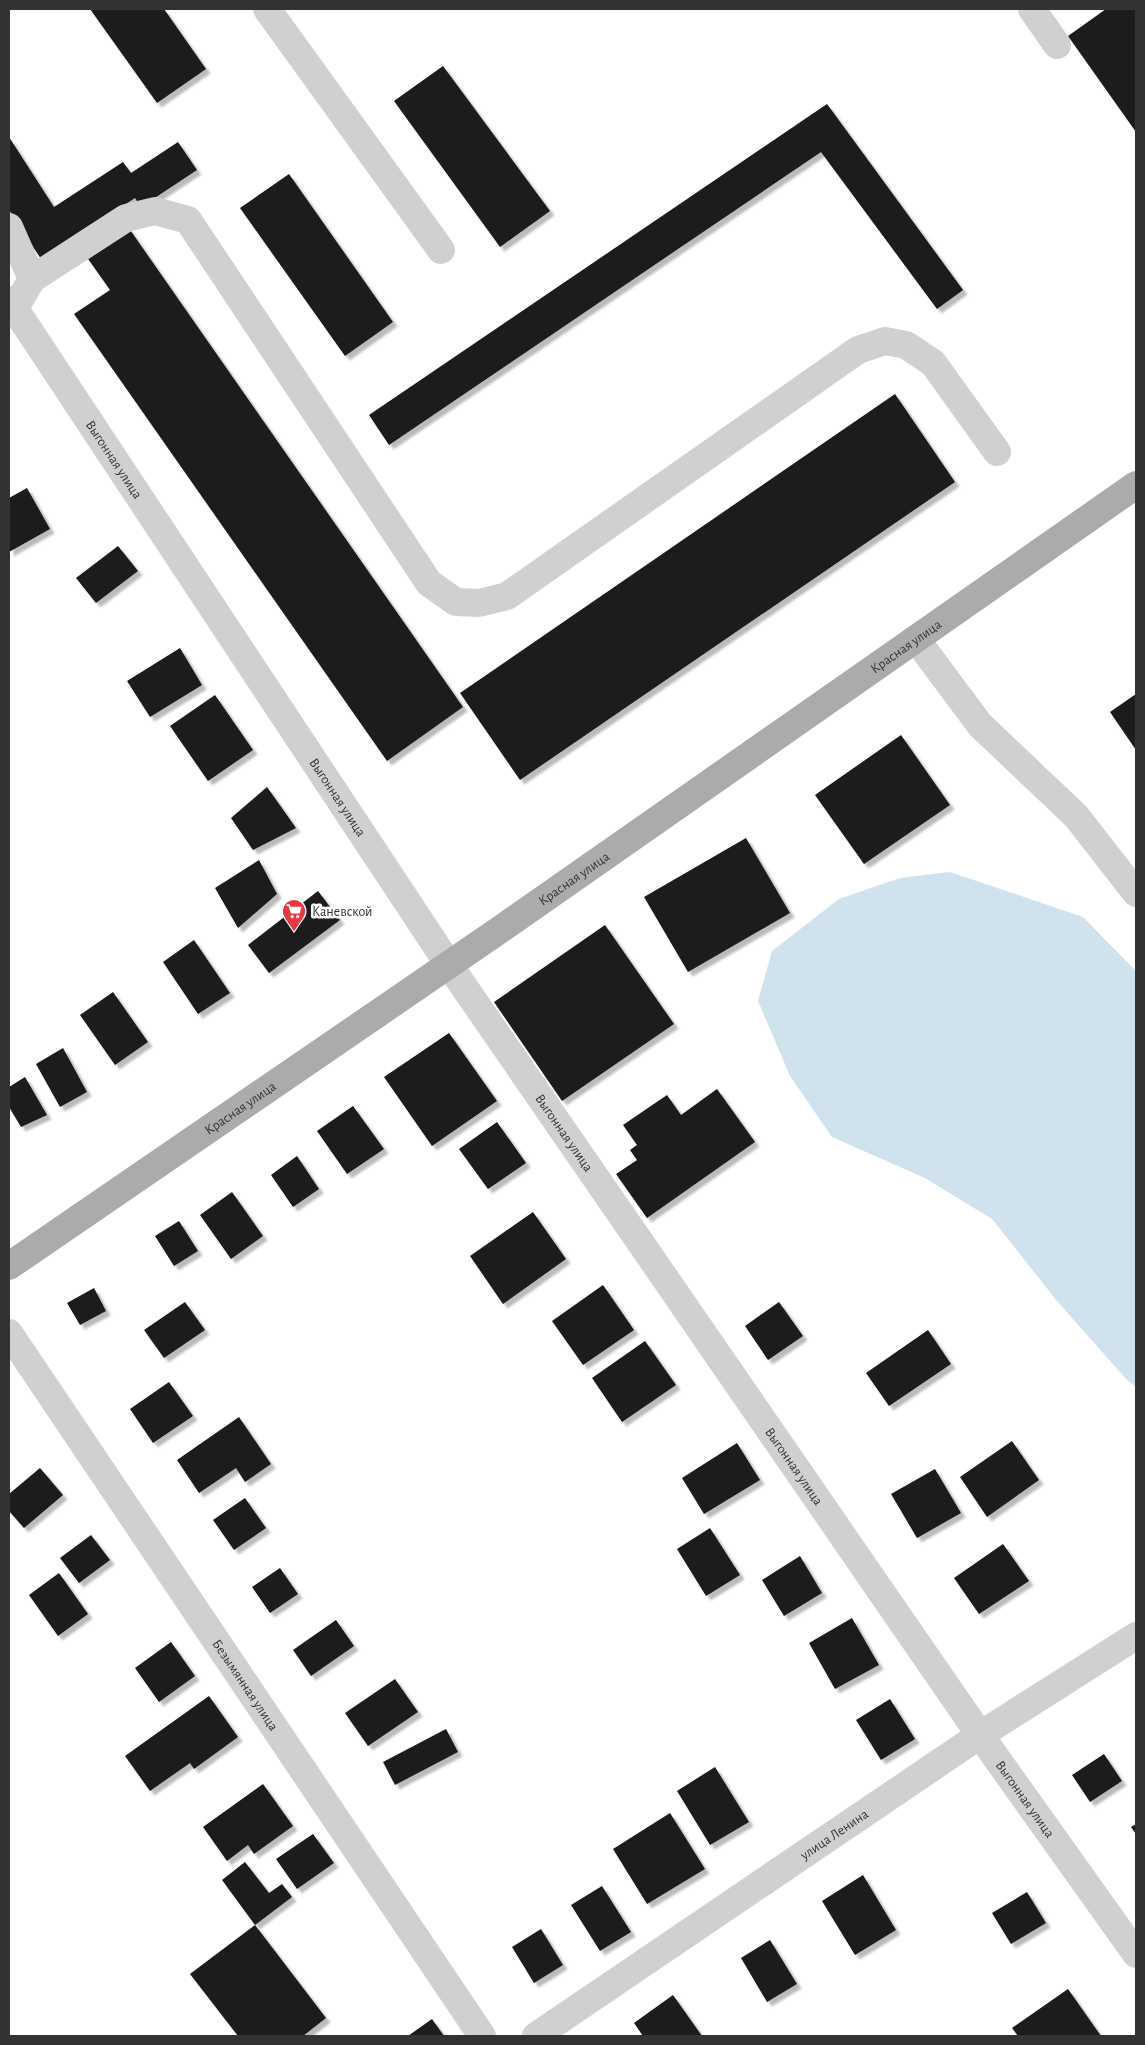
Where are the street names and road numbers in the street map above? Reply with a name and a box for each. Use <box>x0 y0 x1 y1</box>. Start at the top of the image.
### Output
street label: Выгонная улица <box>83 418 145 502</box>
street label: Красная улица <box>868 617 945 676</box>
street label: Выгонная улица <box>306 756 368 840</box>
street label: Красная улица <box>536 849 613 909</box>
street label: Красная улица <box>202 1079 279 1138</box>
street label: Выгонная улица <box>532 1092 596 1175</box>
street label: Выгонная улица <box>762 1425 826 1508</box>
street label: Безымянная улица <box>209 1637 281 1734</box>
street label: Выгонная улица <box>993 1758 1057 1841</box>
street label: улица Ленина <box>797 1807 872 1863</box>

